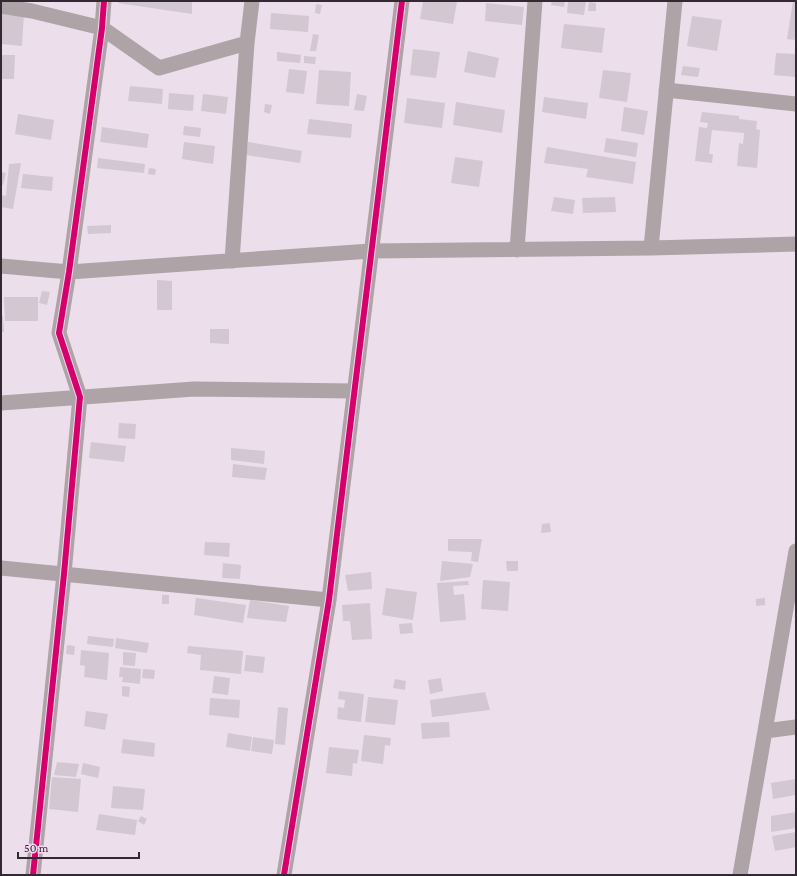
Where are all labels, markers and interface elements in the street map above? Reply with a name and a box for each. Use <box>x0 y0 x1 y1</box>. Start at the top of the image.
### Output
scale bar <box>18 834 139 860</box>
text: 50 m <box>24 841 49 855</box>

